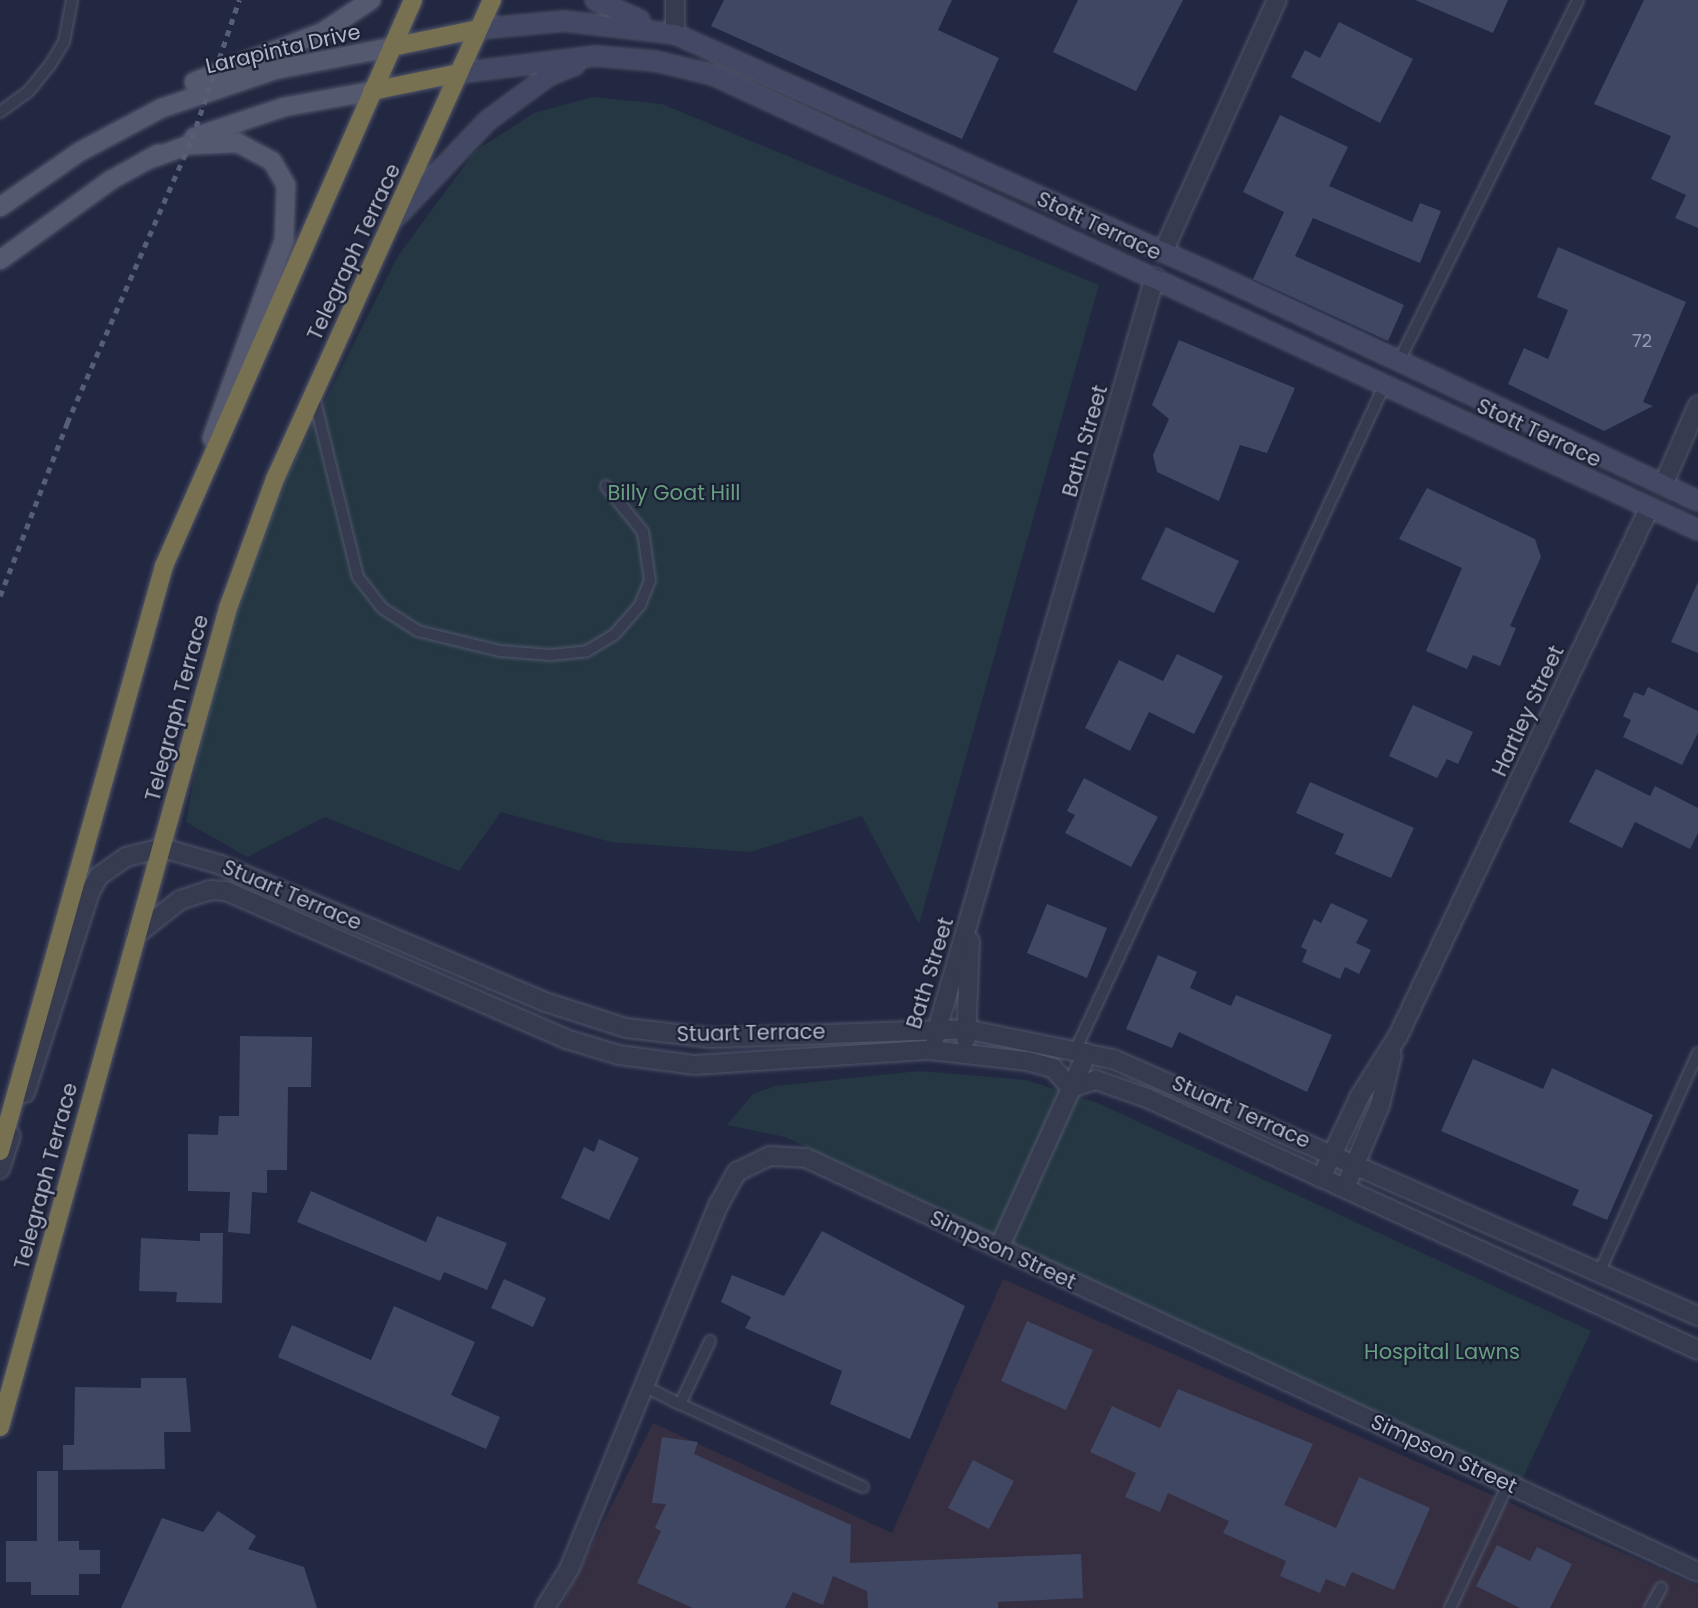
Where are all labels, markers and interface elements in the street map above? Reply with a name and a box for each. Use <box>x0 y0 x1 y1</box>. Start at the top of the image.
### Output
street label: Larapinta Drive <box>203 19 363 79</box>
street label: Telegraph Terrace <box>302 160 406 344</box>
street label: Stott Terrace <box>1033 186 1165 266</box>
house number: 72 <box>1632 330 1652 352</box>
street label: Bath Street <box>1057 382 1113 500</box>
street label: Stott Terrace <box>1473 393 1605 473</box>
park label: Billy Goat Hill <box>607 480 741 506</box>
street label: Telegraph Terrace <box>140 612 214 804</box>
street label: Hartley Street <box>1487 642 1569 780</box>
street label: Stuart Terrace <box>219 854 365 936</box>
street label: Bath Street <box>901 914 959 1032</box>
street label: Stuart Terrace <box>676 1019 826 1047</box>
street label: Stuart Terrace <box>1168 1070 1314 1154</box>
street label: Telegraph Terrace <box>9 1080 83 1272</box>
street label: Simpson Street <box>926 1205 1080 1295</box>
park label: Hospital Lawns <box>1364 1339 1520 1365</box>
street label: Simpson Street <box>1367 1409 1521 1499</box>

